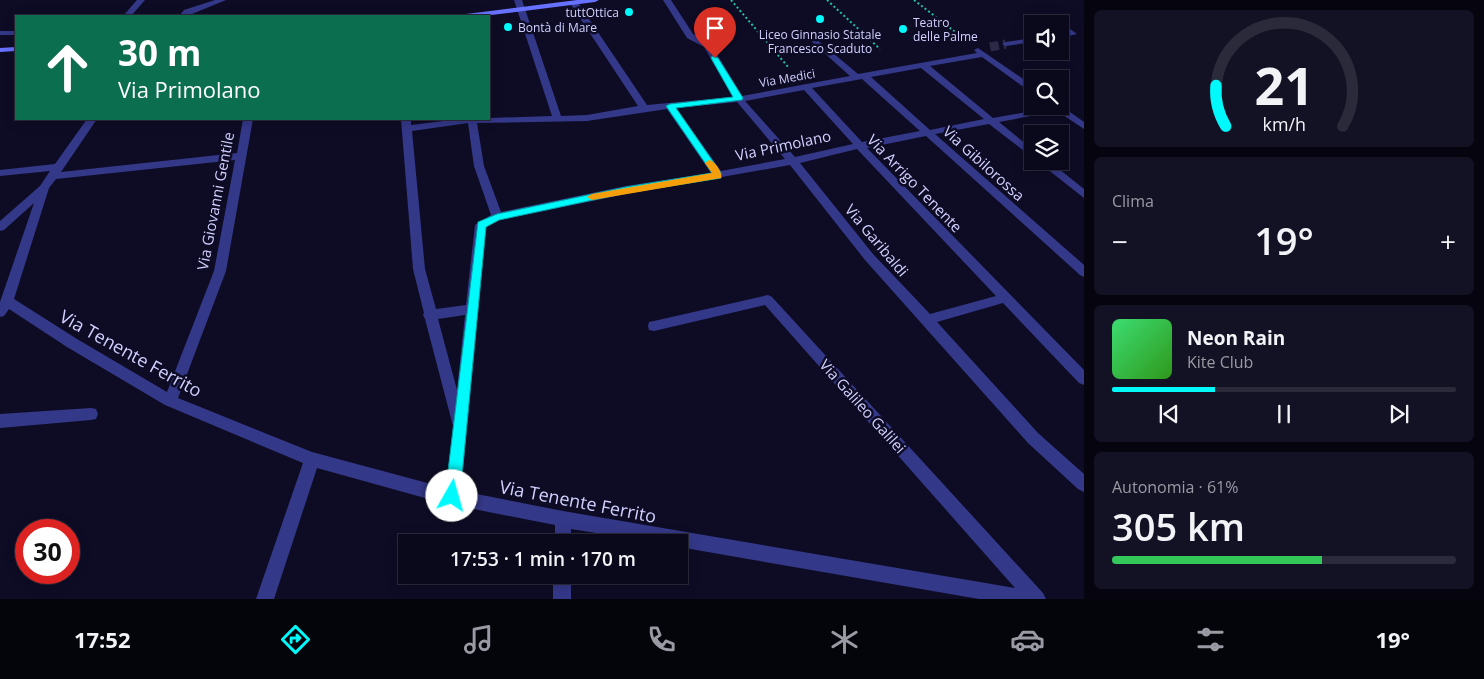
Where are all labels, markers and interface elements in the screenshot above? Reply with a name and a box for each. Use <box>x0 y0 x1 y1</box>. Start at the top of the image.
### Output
place label: tuttOttica <box>565 4 619 21</box>
marker: tuttOttica <box>623 6 635 18</box>
pin <box>694 7 736 58</box>
marker: Liceo Ginnasio Statale Francesco Scaduto <box>814 13 826 25</box>
icon: arrive <box>701 14 729 42</box>
place label: Teatro delle Palme <box>913 14 978 45</box>
map controls <box>1024 15 1069 170</box>
button: sound <box>1024 15 1069 60</box>
place label: Bontà di Mare <box>518 19 597 36</box>
marker: Bontà di Mare <box>502 21 514 33</box>
marker: Teatro delle Palme <box>897 23 909 35</box>
place label: Liceo Ginnasio Statale Francesco Scaduto <box>759 26 882 57</box>
text: 30 m <box>118 29 201 76</box>
icon: ahead <box>35 35 100 100</box>
text: 21 <box>1254 49 1314 120</box>
street label: Via Medici <box>758 65 816 91</box>
button: search <box>1024 70 1069 115</box>
text: Via Primolano <box>118 74 261 104</box>
text: km/h <box>1262 112 1306 136</box>
street label: Via Gibilorossa <box>939 121 1029 205</box>
street label: Via Primolano <box>733 125 833 165</box>
button: layers <box>1024 125 1069 170</box>
street label: Via Giovanni Gentile <box>192 130 238 272</box>
street label: Via Arrigo Tenente <box>863 130 967 236</box>
text: Clima <box>1112 190 1154 212</box>
street label: Via Garibaldi <box>841 200 913 280</box>
text: 19° <box>1254 214 1314 266</box>
text: − <box>1112 222 1128 260</box>
text: + <box>1440 222 1456 260</box>
street label: Via Tenente Ferrito <box>56 304 206 402</box>
text: Neon Rain <box>1187 325 1285 351</box>
text: Kite Club <box>1187 351 1253 373</box>
street label: Via Galileo Galilei <box>816 355 910 457</box>
icon: previous <box>1155 400 1183 428</box>
icon: pause <box>1270 400 1298 428</box>
icon: next <box>1385 400 1413 428</box>
position arrow <box>425 469 477 521</box>
street label: Via Tenente Ferrito <box>498 474 658 528</box>
text: Autonomia · 61% <box>1112 476 1238 498</box>
text: 305 km <box>1112 500 1245 552</box>
speed limit sign: 30 <box>15 519 80 584</box>
text: 17:53 · 1 min · 170 m <box>450 546 636 572</box>
icon: directions <box>278 622 313 657</box>
icon: music <box>461 622 496 657</box>
icon: phone <box>644 622 679 657</box>
icon: climate <box>827 622 862 657</box>
icon: car <box>1010 622 1045 657</box>
icon: filters <box>1193 622 1228 657</box>
text: 17:52 <box>74 624 131 654</box>
text: 19° <box>1375 624 1410 654</box>

